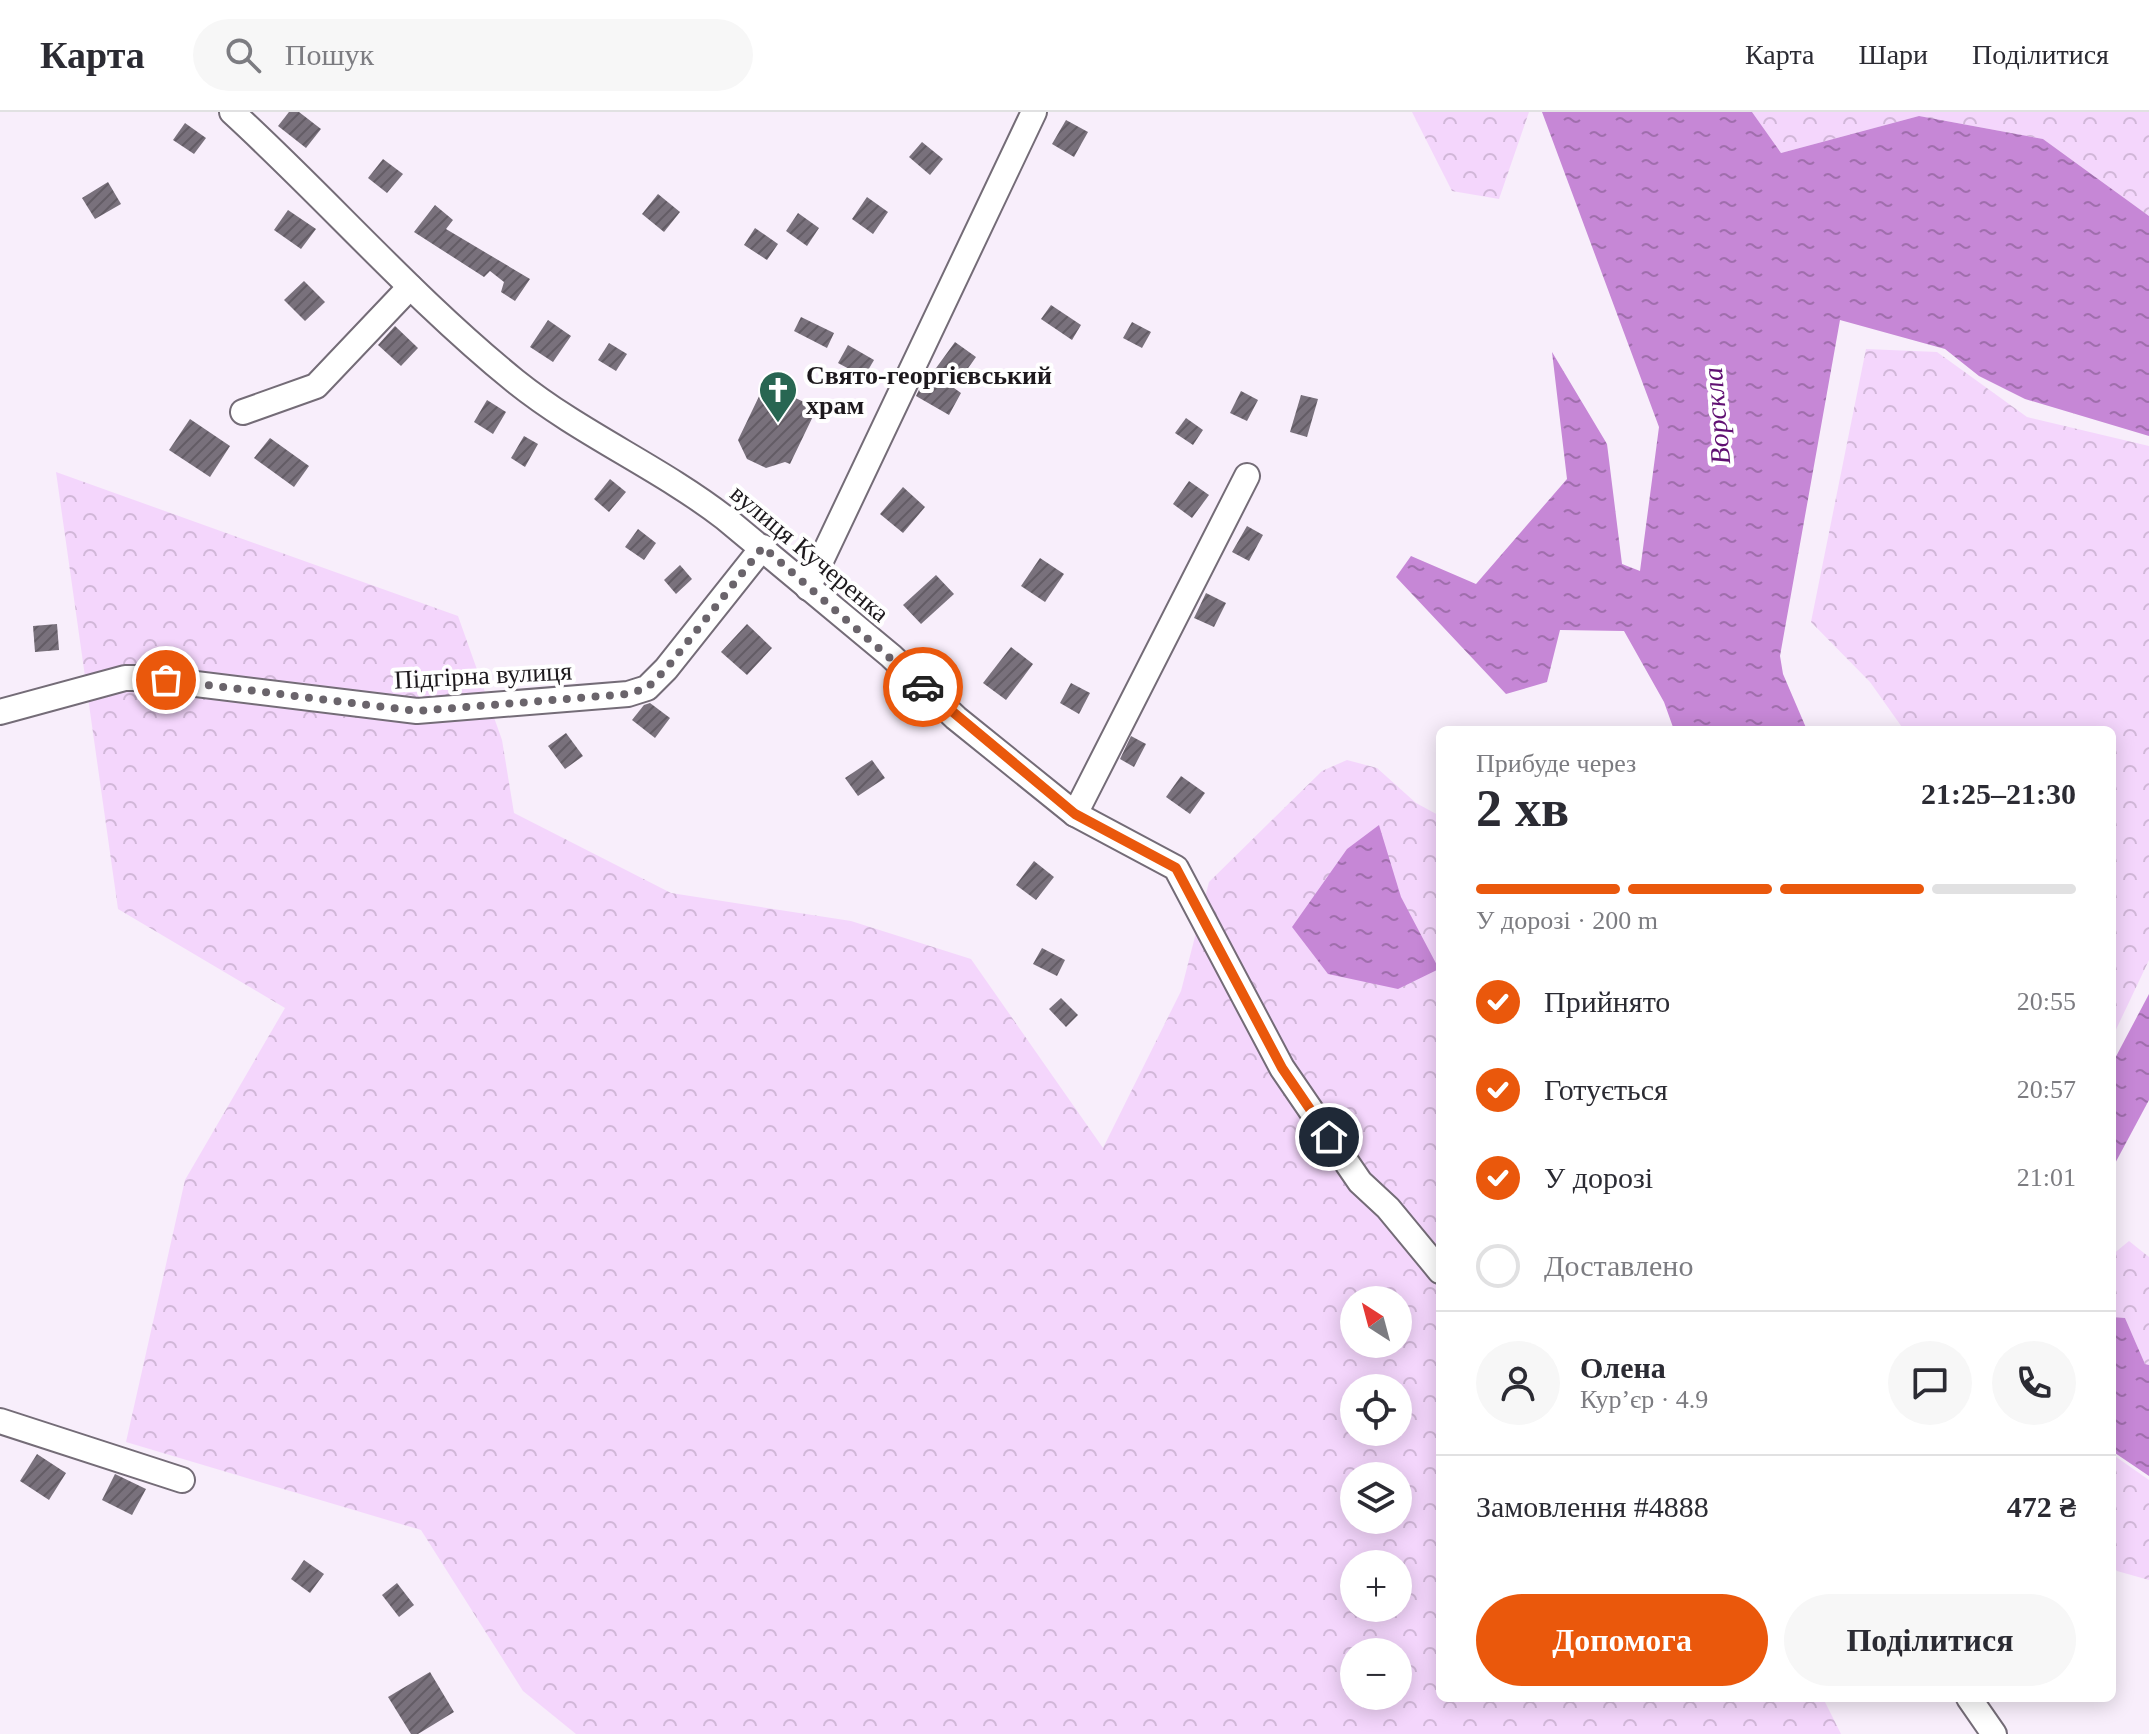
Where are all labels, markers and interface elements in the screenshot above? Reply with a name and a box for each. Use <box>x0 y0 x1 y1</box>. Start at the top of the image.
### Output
search box <box>193 19 753 91</box>
icon: search <box>221 33 265 77</box>
text: Карта <box>40 34 145 76</box>
text: Пошук <box>285 38 374 71</box>
text: Карта <box>1745 39 1814 70</box>
text: Шари <box>1858 39 1928 70</box>
text: Поділитися <box>1972 39 2109 70</box>
place label: Свято-георгієвський храм <box>806 361 1052 420</box>
water label: Ворскла <box>1697 366 1736 466</box>
church icon: Свято-георгієвський храм <box>757 369 799 424</box>
street label: вулиця Кучеренка <box>725 479 895 628</box>
pin <box>132 646 200 714</box>
courier <box>883 647 963 727</box>
street label: Підгірна вулиця <box>393 656 573 695</box>
icon: bag <box>144 658 188 702</box>
icon: car <box>901 665 945 709</box>
text: Прибуде через <box>1476 749 1636 778</box>
text: 21:25–21:30 <box>1921 777 2076 810</box>
text: 2 хв <box>1476 780 1569 837</box>
text: У дорозі · 200 m <box>1476 906 1658 935</box>
icon: check <box>1476 980 1520 1024</box>
text: Прийнято <box>1544 985 1670 1018</box>
text: 20:55 <box>2017 987 2076 1016</box>
icon: check <box>1476 1068 1520 1112</box>
text: Готується <box>1544 1073 1668 1106</box>
text: 20:57 <box>2017 1075 2076 1104</box>
pin <box>1295 1103 1363 1171</box>
icon: home <box>1307 1115 1351 1159</box>
icon: check <box>1476 1156 1520 1200</box>
text: У дорозі <box>1544 1161 1653 1194</box>
text: 21:01 <box>2017 1163 2076 1192</box>
text: Доставлено <box>1544 1249 1693 1282</box>
north arrow <box>1340 1286 1412 1358</box>
map controls <box>1340 1286 1412 1710</box>
button: person <box>1476 1341 1560 1425</box>
button: chat <box>1888 1341 1972 1425</box>
button: phone <box>1992 1341 2076 1425</box>
text: Олена <box>1580 1351 1666 1384</box>
button: locate <box>1340 1374 1412 1446</box>
text: Кур’єр · 4.9 <box>1580 1385 1708 1414</box>
button: layers <box>1340 1462 1412 1534</box>
text: Замовлення #4888 <box>1476 1490 1709 1523</box>
text: 472 ₴ <box>2007 1490 2076 1523</box>
button: + <box>1340 1550 1412 1622</box>
button: Допомога <box>1476 1594 1768 1686</box>
button: Поділитися <box>1784 1594 2076 1686</box>
button: − <box>1340 1638 1412 1710</box>

